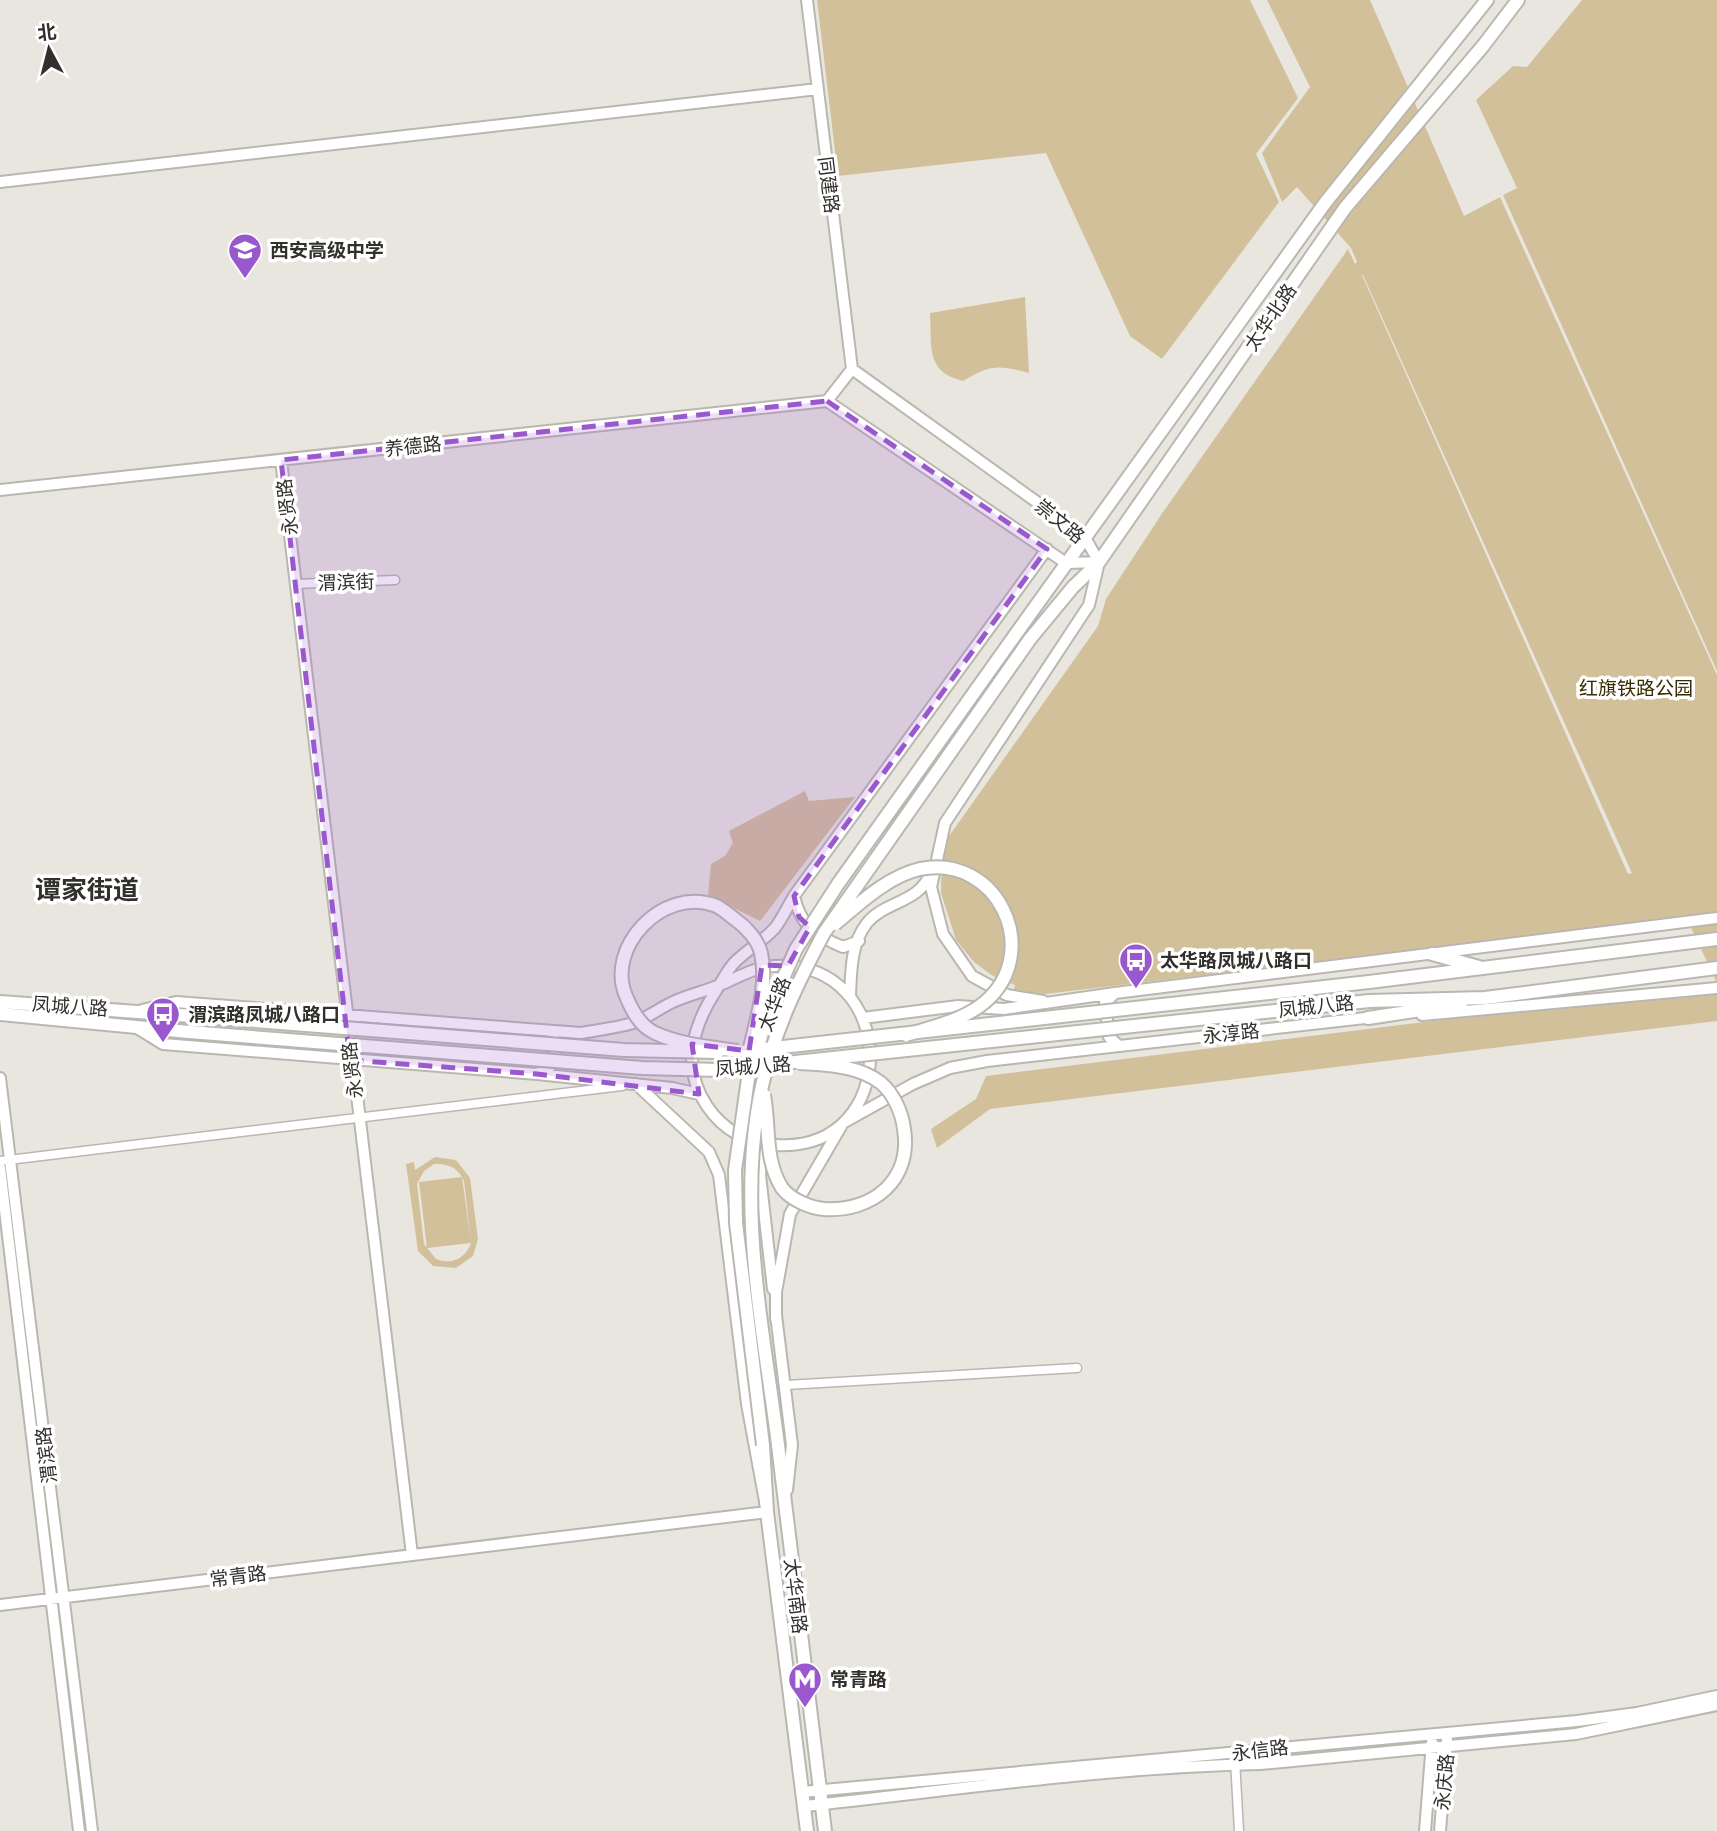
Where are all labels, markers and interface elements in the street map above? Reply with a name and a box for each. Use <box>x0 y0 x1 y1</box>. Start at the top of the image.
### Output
north arrow <box>14 14 84 84</box>
text: 北 <box>36 20 58 45</box>
street label: 同建路 <box>814 155 843 215</box>
school or university icon: 西安高级中学 <box>226 231 264 280</box>
place label: 西安高级中学 <box>270 239 384 262</box>
street label: 太华北路 <box>1240 279 1301 355</box>
street label: 养德路 <box>383 432 443 461</box>
street label: 永贤路 <box>273 477 302 537</box>
street label: 崇文路 <box>1030 495 1089 548</box>
street label: 渭滨街 <box>317 570 375 595</box>
park label: 红旗铁路公园 <box>1579 677 1693 700</box>
district label: 谭家街道 <box>35 874 139 906</box>
bus stop icon: 太华路凤城八路口 <box>1117 941 1155 990</box>
place label: 太华路凤城八路口 <box>1160 949 1312 972</box>
street label: 太华路 <box>754 973 795 1035</box>
street label: 凤城八路 <box>1277 991 1355 1022</box>
street label: 凤城八路 <box>31 992 109 1021</box>
bus stop icon: 渭滨路凤城八路口 <box>144 995 182 1044</box>
place label: 渭滨路凤城八路口 <box>188 1003 340 1026</box>
street label: 永淳路 <box>1201 1019 1261 1048</box>
street label: 永贤路 <box>338 1040 367 1100</box>
street label: 凤城八路 <box>714 1052 792 1081</box>
street label: 渭滨路 <box>32 1425 61 1485</box>
street label: 太华南路 <box>779 1557 812 1635</box>
street label: 常青路 <box>208 1562 268 1591</box>
metro station icon: 常青路 <box>786 1660 824 1709</box>
place label: 常青路 <box>830 1668 887 1691</box>
street label: 永信路 <box>1230 1736 1290 1765</box>
street label: 永庆路 <box>1431 1753 1458 1811</box>

